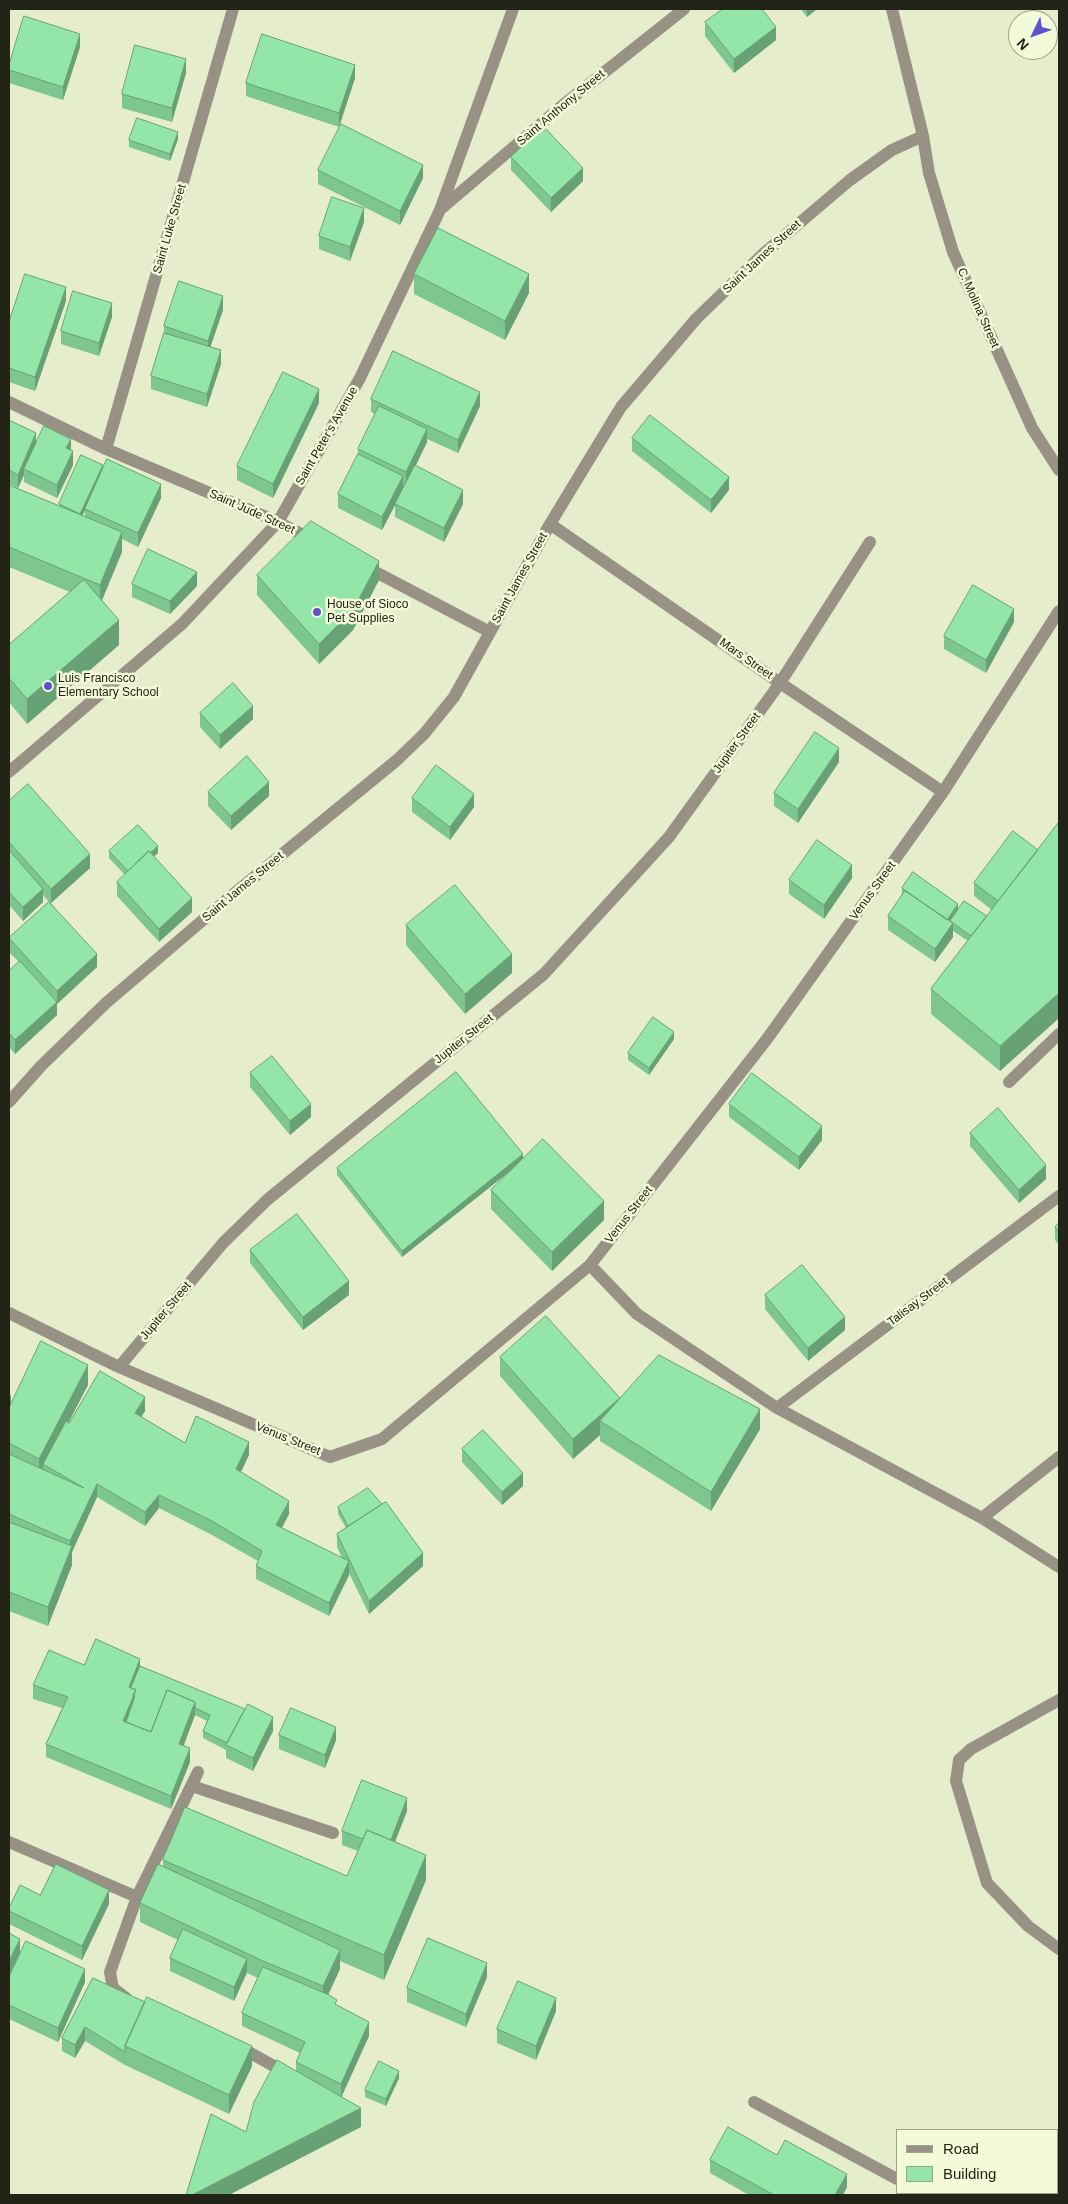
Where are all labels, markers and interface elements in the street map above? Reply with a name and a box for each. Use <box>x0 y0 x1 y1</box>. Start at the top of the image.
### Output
north arrow <box>1008 10 1058 60</box>
text: N <box>1013 35 1032 53</box>
street label: Saint Anthony Street <box>514 67 608 149</box>
street label: Saint Luke Street <box>150 183 190 275</box>
street label: Saint James Street <box>720 217 804 297</box>
street label: C. Molina Street <box>954 266 1002 350</box>
street label: Saint Peter's Avenue <box>293 384 361 488</box>
street label: Saint Jude Street <box>207 487 297 537</box>
street label: Saint James Street <box>489 530 551 626</box>
place label: House of Sioco Pet Supplies <box>327 598 408 626</box>
marker: House of Sioco Pet Supplies <box>311 606 323 618</box>
street label: Mars Street <box>716 635 776 683</box>
place label: Luis Francisco Elementary School <box>58 672 159 700</box>
marker: Luis Francisco Elementary School <box>42 680 54 692</box>
street label: Jupiter Street <box>710 710 764 776</box>
street label: Saint James Street <box>200 849 286 925</box>
street label: Venus Street <box>847 859 899 923</box>
street label: Jupiter Street <box>432 1011 496 1067</box>
street label: Venus Street <box>602 1183 656 1247</box>
street label: Talisay Street <box>885 1275 951 1329</box>
street label: Jupiter Street <box>138 1279 194 1343</box>
street label: Venus Street <box>253 1419 323 1459</box>
legend <box>896 2129 1058 2194</box>
text: Road <box>943 2140 979 2157</box>
text: Building <box>943 2165 996 2182</box>

